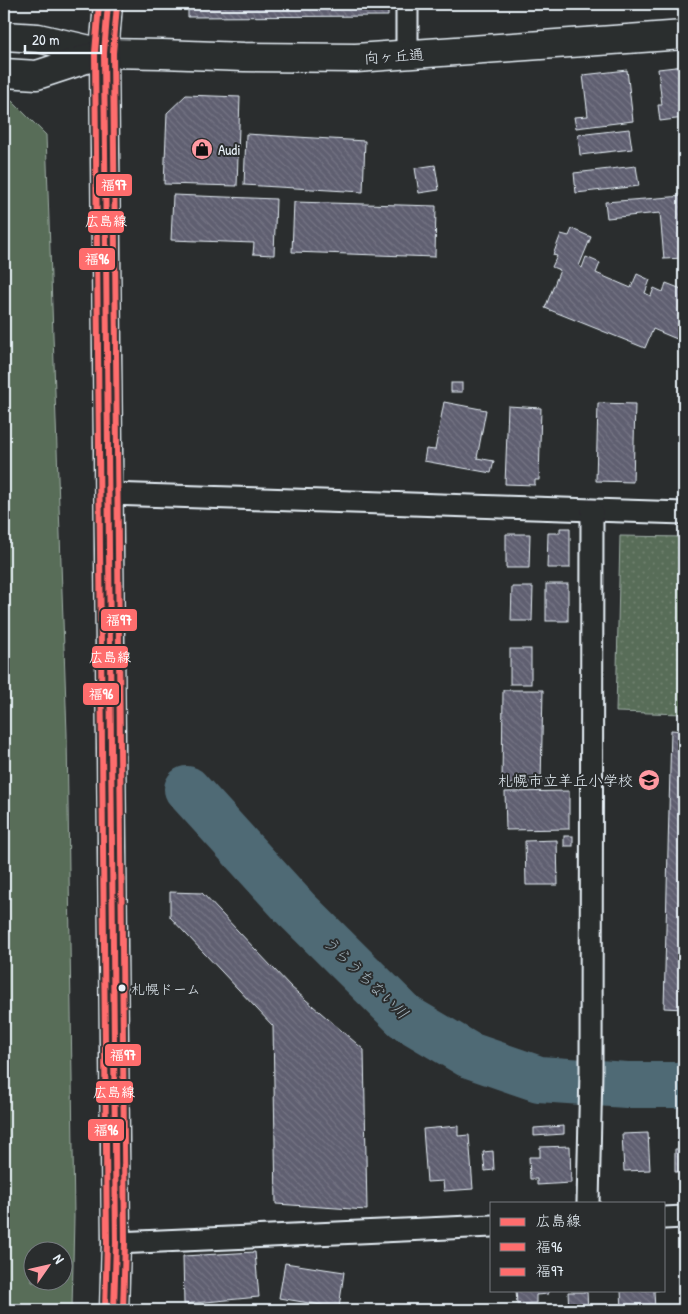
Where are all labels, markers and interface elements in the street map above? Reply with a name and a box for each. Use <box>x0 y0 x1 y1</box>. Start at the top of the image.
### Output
scale bar <box>25 22 101 54</box>
text: 20 m <box>32 29 59 50</box>
street label: 向ヶ丘通 <box>363 43 425 69</box>
shop icon: Audi <box>190 137 214 161</box>
place label: Audi <box>218 139 241 160</box>
line badge: 福97 <box>95 173 133 197</box>
text: 福97 <box>101 175 127 194</box>
line badge: 広島線 <box>87 210 125 234</box>
text: 広島線 <box>85 211 127 230</box>
line badge: 福96 <box>78 247 116 271</box>
text: 福96 <box>85 249 110 268</box>
line badge: 福97 <box>100 608 138 632</box>
text: 福97 <box>106 610 132 629</box>
line badge: 広島線 <box>91 645 129 669</box>
text: 広島線 <box>89 647 131 666</box>
line badge: 福96 <box>82 682 120 706</box>
text: 福96 <box>89 684 114 703</box>
school or university icon: 札幌市立羊丘小学校 <box>637 768 661 792</box>
place label: 札幌市立羊丘小学校 <box>498 770 633 791</box>
water label: うらうちない川 <box>318 930 414 1024</box>
place label: 札幌ドーム <box>131 979 200 998</box>
marker: 札幌ドーム <box>117 983 127 993</box>
line badge: 福97 <box>104 1043 142 1067</box>
text: 福97 <box>110 1045 136 1064</box>
line badge: 広島線 <box>95 1080 134 1104</box>
text: 広島線 <box>93 1082 135 1101</box>
line badge: 福96 <box>87 1118 125 1142</box>
text: 福96 <box>94 1120 119 1139</box>
legend <box>490 1202 666 1292</box>
text: 広島線 <box>536 1210 581 1231</box>
text: 福96 <box>536 1236 563 1257</box>
north arrow <box>22 1242 72 1292</box>
text: N <box>49 1250 69 1267</box>
text: 福97 <box>536 1260 564 1281</box>

